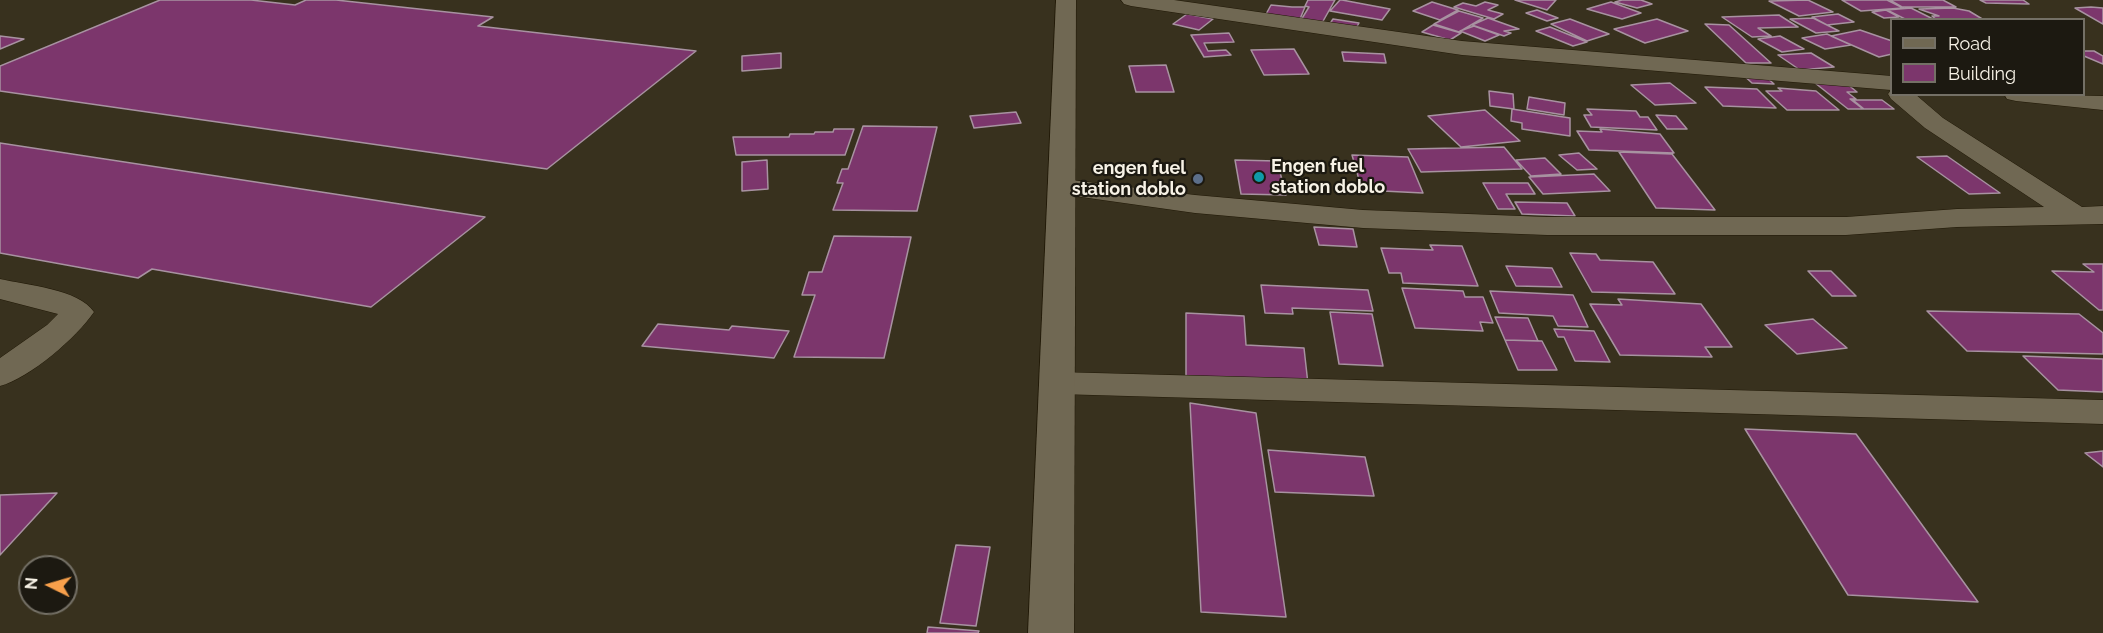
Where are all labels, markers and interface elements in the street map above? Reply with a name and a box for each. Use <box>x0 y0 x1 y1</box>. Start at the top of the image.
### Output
legend <box>1890 18 2085 96</box>
text: Road <box>1948 33 1991 54</box>
text: Building <box>1948 63 2016 84</box>
place label: Engen fuel station doblo <box>1271 156 1385 198</box>
place label: engen fuel station doblo <box>1072 158 1186 201</box>
marker: Engen fuel station doblo <box>1252 170 1266 184</box>
marker: engen fuel station doblo <box>1191 172 1205 186</box>
north arrow <box>18 555 78 615</box>
text: N <box>22 577 42 590</box>

